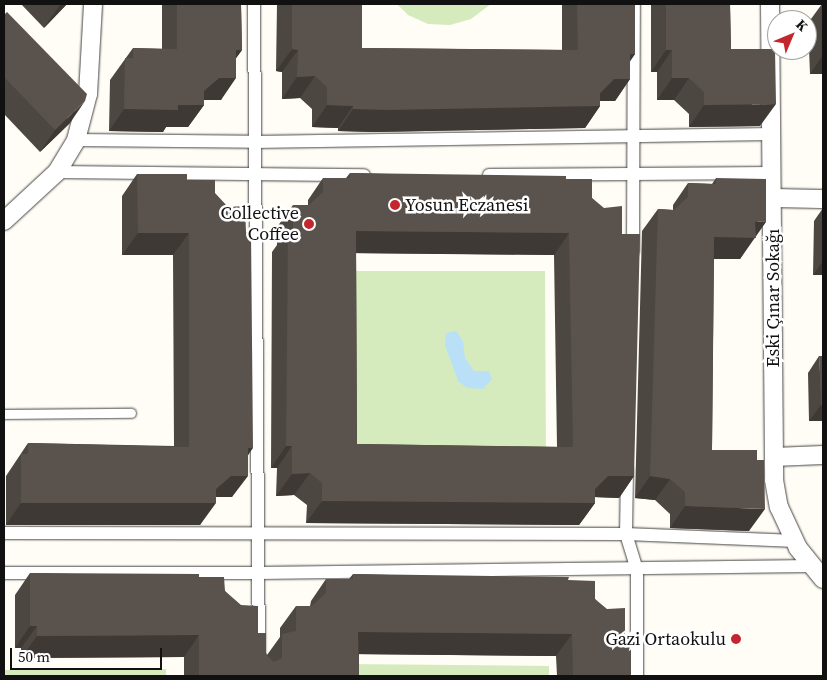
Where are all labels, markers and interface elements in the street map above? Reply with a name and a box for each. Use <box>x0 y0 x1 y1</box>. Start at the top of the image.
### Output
north arrow <box>767 10 817 60</box>
text: K <box>791 15 812 36</box>
place label: Yosun Eczanesi <box>405 194 528 216</box>
marker: Yosun Eczanesi <box>389 199 401 211</box>
place label: Collective Coffee <box>220 203 299 245</box>
marker: Collective Coffee <box>303 218 315 230</box>
street label: Eski Çınar Sokağı <box>762 229 784 367</box>
place label: Gazi Ortaokulu <box>605 628 726 650</box>
marker: Gazi Ortaokulu <box>730 633 742 645</box>
scale bar <box>12 638 165 670</box>
text: 50 m <box>18 646 50 667</box>

